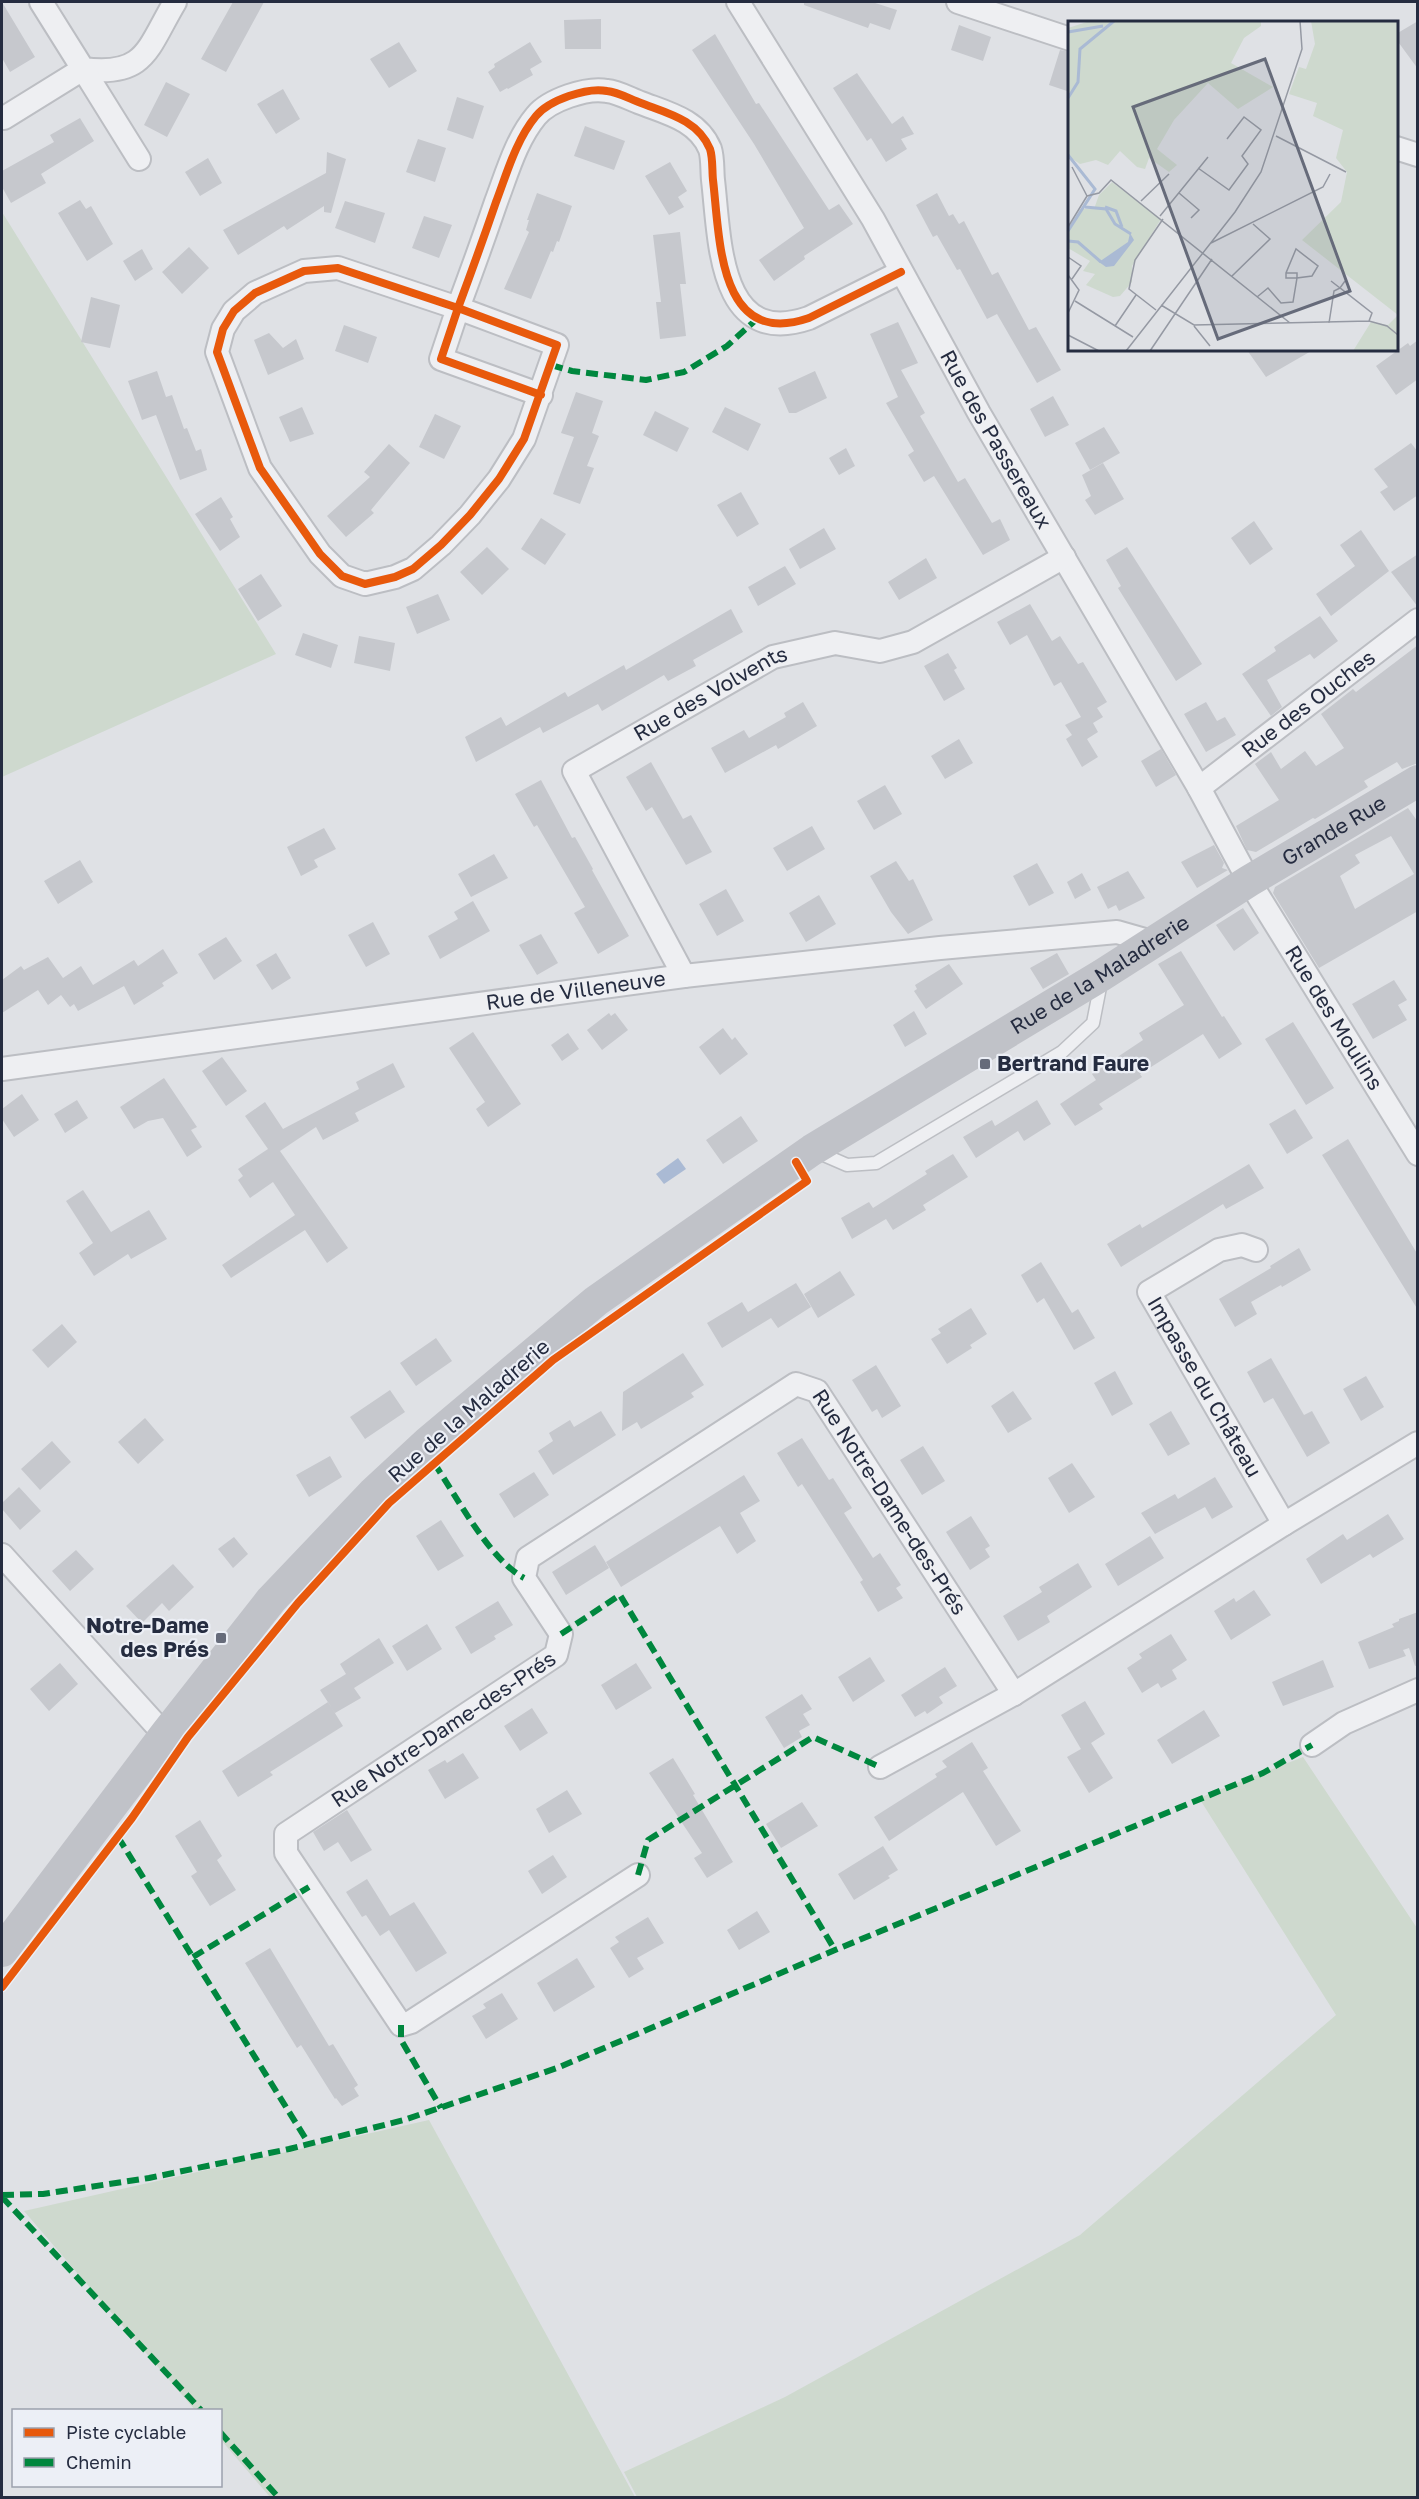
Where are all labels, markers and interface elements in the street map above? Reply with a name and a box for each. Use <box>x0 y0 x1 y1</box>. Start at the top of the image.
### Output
inset map <box>1068 21 1398 351</box>
street label: Rue des Passereaux <box>935 345 1058 534</box>
street label: Rue des Volvents <box>628 640 790 746</box>
street label: Rue des Ouches <box>1236 644 1380 763</box>
street label: Grande Rue <box>1277 789 1390 871</box>
street label: Rue de la Maladrerie <box>1005 909 1194 1039</box>
street label: Rue des Moulins <box>1280 940 1389 1095</box>
street label: Rue de Villeneuve <box>484 965 667 1015</box>
place label: Bertrand Faure <box>997 1050 1149 1076</box>
marker: Bertrand Faure <box>978 1057 992 1071</box>
street label: Impasse du Château <box>1142 1292 1268 1482</box>
street label: Rue de la Maladrerie <box>382 1333 555 1488</box>
street label: Rue Notre-Dame-des-Prés <box>807 1384 973 1619</box>
place label: Notre-Dame des Prés <box>86 1612 209 1662</box>
marker: Notre-Dame des Prés <box>214 1631 228 1645</box>
street label: Rue Notre-Dame-des-Prés <box>326 1645 560 1812</box>
legend <box>12 2409 222 2487</box>
text: Piste cyclable <box>66 2421 186 2443</box>
text: Chemin <box>66 2451 132 2473</box>

